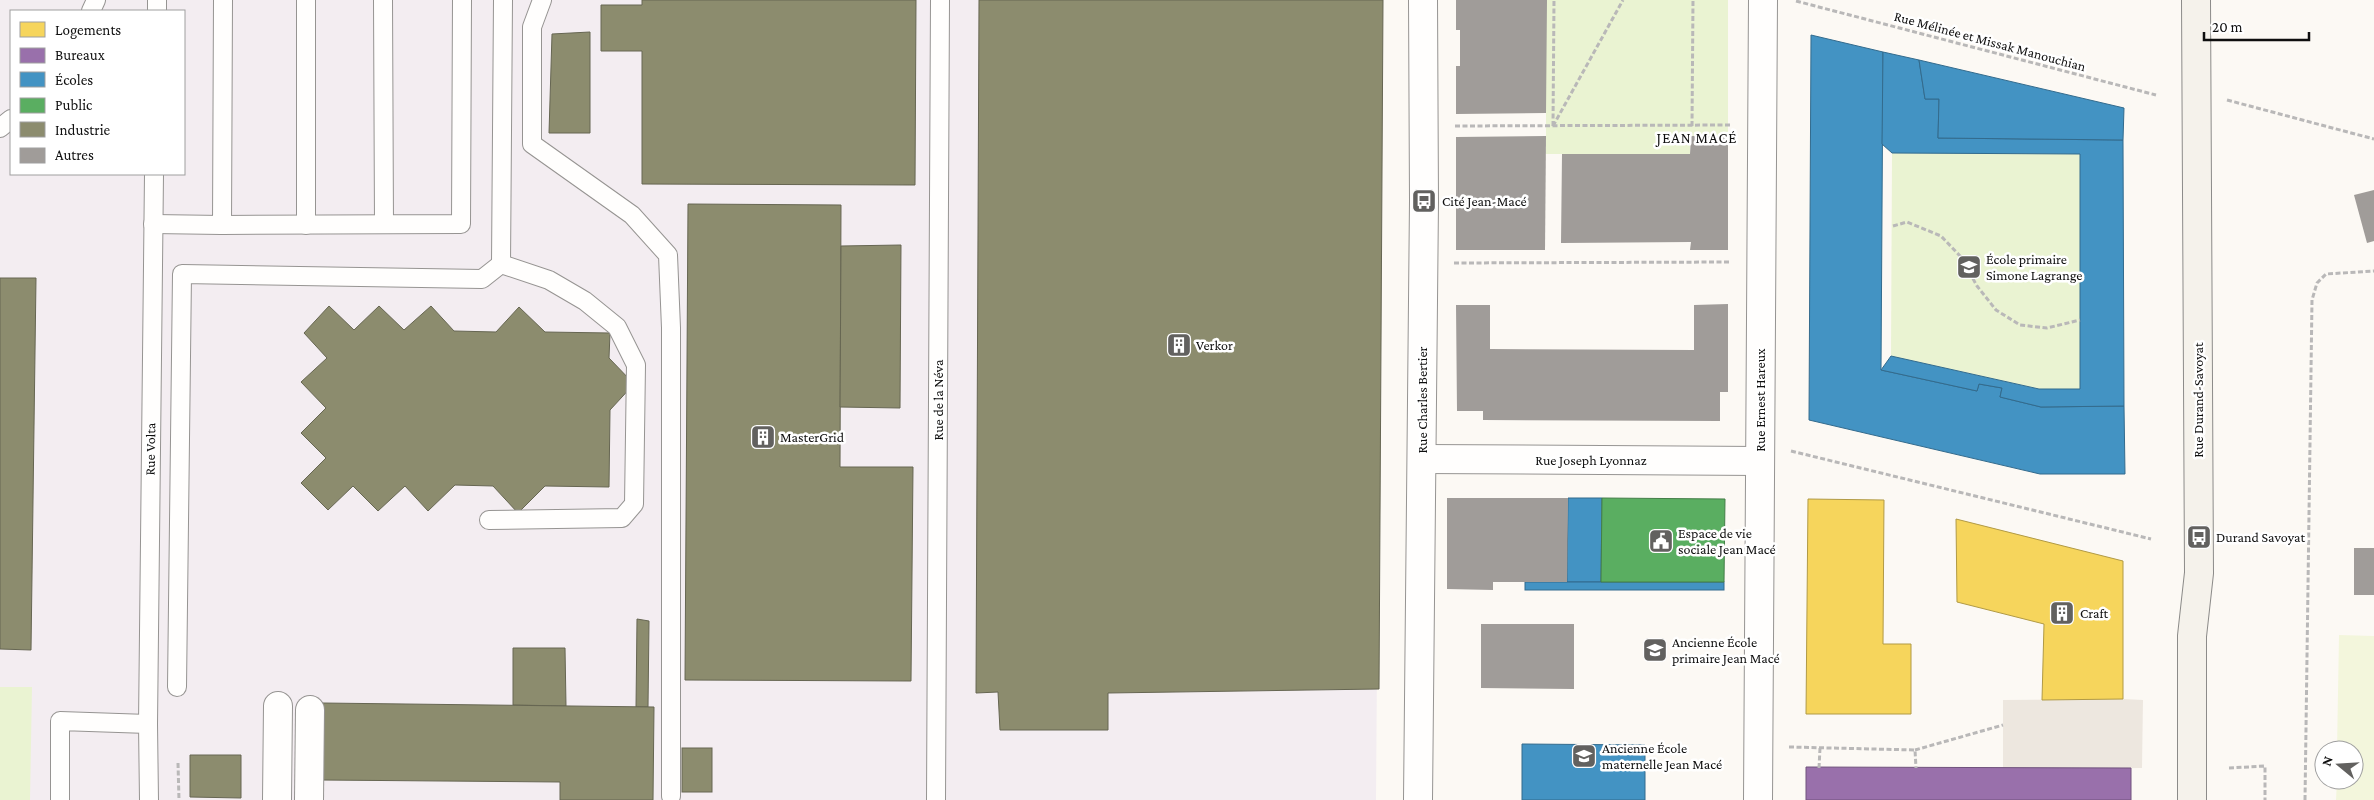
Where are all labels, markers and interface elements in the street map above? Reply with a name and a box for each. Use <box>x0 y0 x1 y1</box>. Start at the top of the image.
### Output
street label: Rue Mélinée et Missak Manouchian <box>1892 8 2088 74</box>
legend <box>10 10 185 175</box>
scale bar <box>2204 10 2309 42</box>
text: 20 m <box>2212 19 2243 35</box>
text: Logements <box>55 22 121 39</box>
text: Bureaux <box>55 47 105 63</box>
text: Écoles <box>55 72 93 88</box>
text: Public <box>55 97 93 113</box>
text: Industrie <box>55 122 111 138</box>
district label: JEAN MACÉ <box>1655 130 1737 147</box>
text: Autres <box>55 147 94 163</box>
bus stop icon: Cité Jean-Macé <box>1411 188 1437 214</box>
place label: Cité Jean-Macé <box>1442 193 1527 209</box>
place label: École primaire Simone Lagrange <box>1986 251 2083 283</box>
school or university icon: École primaire Simone Lagrange <box>1956 254 1982 280</box>
building icon: Verkor <box>1166 332 1192 358</box>
place label: Verkor <box>1196 337 1233 353</box>
street label: Rue Durand-Savoyat <box>2190 342 2206 458</box>
street label: Rue Charles Bertier <box>1414 346 1430 454</box>
street label: Rue Ernest Hareux <box>1752 348 1768 452</box>
street label: Rue de la Néva <box>930 359 946 440</box>
street label: Rue Volta <box>142 422 158 476</box>
building icon: MasterGrid <box>750 424 776 450</box>
place label: MasterGrid <box>780 429 845 445</box>
street label: Rue Joseph Lyonnaz <box>1535 452 1647 468</box>
bus stop icon: Durand Savoyat <box>2186 524 2212 550</box>
place label: Espace de vie sociale Jean Macé <box>1678 525 1776 557</box>
public building icon: Espace de vie sociale Jean Macé <box>1648 528 1674 554</box>
place label: Durand Savoyat <box>2216 529 2305 545</box>
building icon: Craft <box>2049 600 2075 626</box>
place label: Craft <box>2080 605 2109 621</box>
place label: Ancienne École primaire Jean Macé <box>1672 634 1780 666</box>
school or university icon: Ancienne École primaire Jean Macé <box>1642 637 1668 663</box>
place label: Ancienne École maternelle Jean Macé <box>1602 740 1722 772</box>
north arrow <box>2314 740 2364 790</box>
school or university icon: Ancienne École maternelle Jean Macé <box>1571 743 1597 769</box>
text: N <box>2318 754 2336 768</box>

